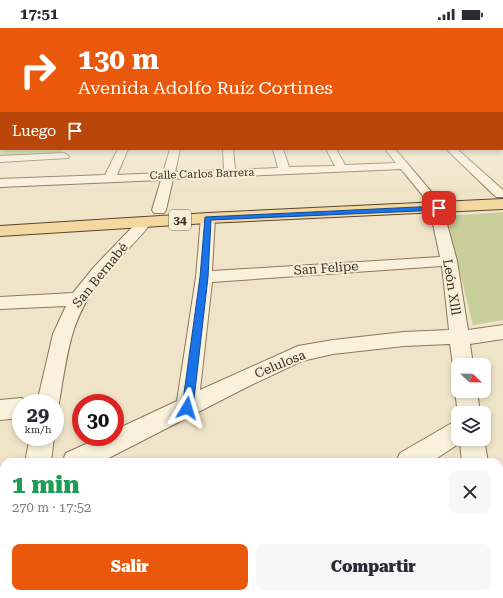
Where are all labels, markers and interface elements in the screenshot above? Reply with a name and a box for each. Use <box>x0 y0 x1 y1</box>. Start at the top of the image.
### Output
text: 17:51 <box>20 5 58 23</box>
text: 130 m <box>78 43 159 76</box>
icon: right <box>12 44 64 96</box>
text: Avenida Adolfo Ruíz Cortines <box>78 77 333 98</box>
icon: arrive <box>64 120 86 142</box>
text: Luego <box>12 122 56 140</box>
street label: Calle Carlos Barrera <box>150 166 255 182</box>
pin <box>422 191 456 225</box>
icon: arrive <box>428 197 450 219</box>
road number: 34 <box>169 210 191 230</box>
street label: San Bernabé <box>69 240 131 310</box>
street label: San Felipe <box>293 258 359 278</box>
street label: León Xlll <box>440 258 464 316</box>
street label: Celulosa <box>252 347 308 381</box>
north arrow <box>451 358 491 398</box>
map controls <box>451 358 491 446</box>
position arrow <box>166 387 208 429</box>
speed limit sign: 30 <box>72 394 124 446</box>
text: 29 <box>27 403 49 427</box>
button: layers <box>451 406 491 446</box>
text: km/h <box>25 424 51 435</box>
text: 1 min <box>12 471 79 499</box>
button: close <box>449 471 491 513</box>
text: 270 m · 17:52 <box>12 500 91 515</box>
button: Salir <box>12 544 248 590</box>
button: Compartir <box>256 544 491 590</box>

